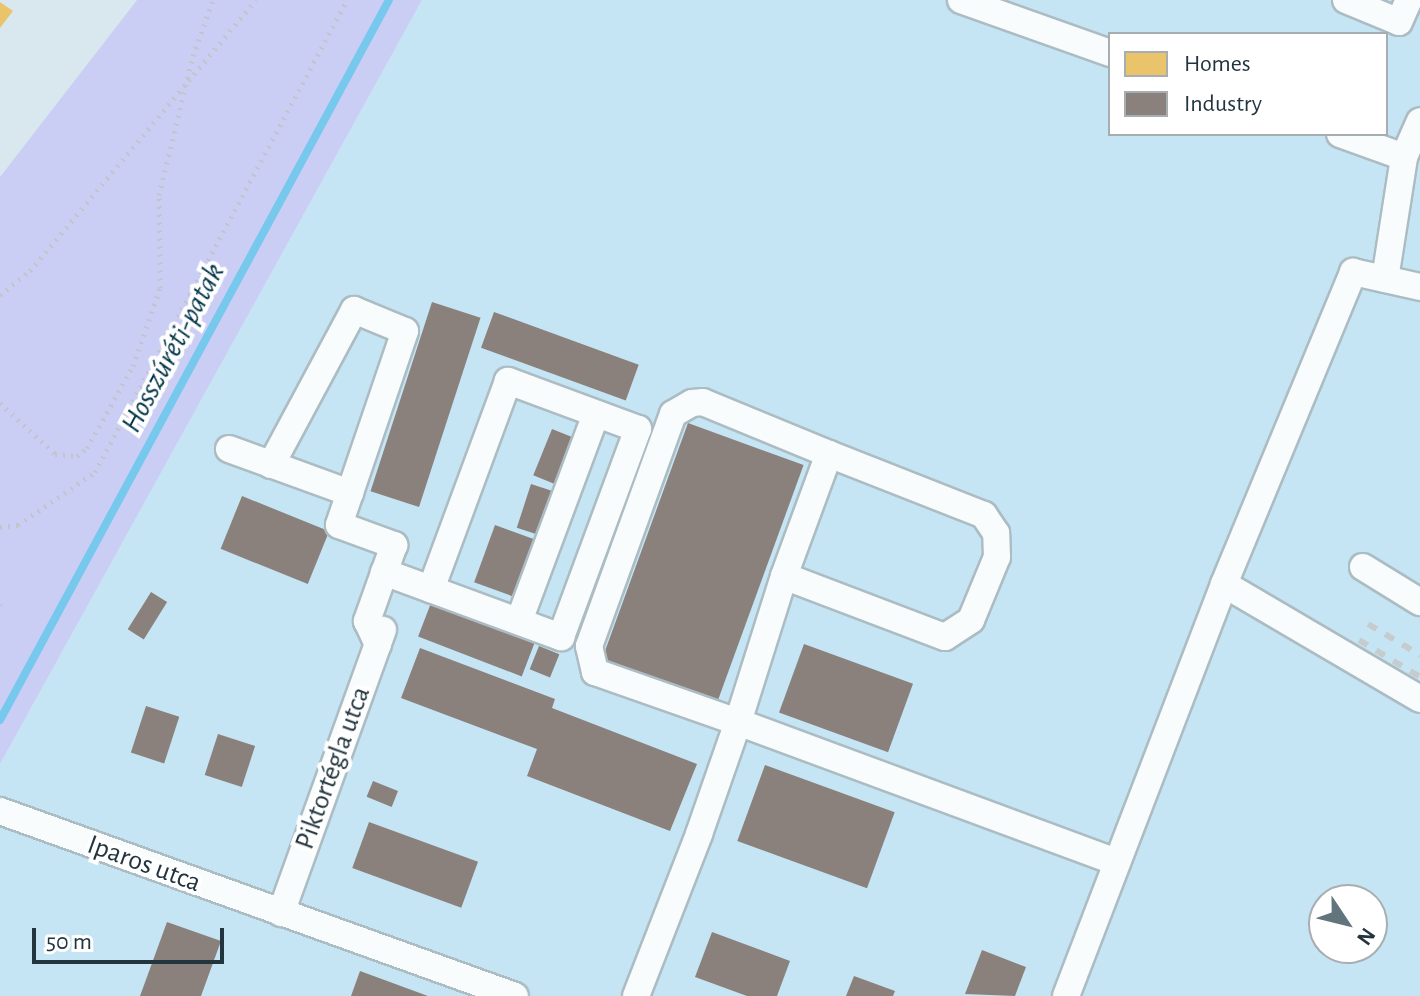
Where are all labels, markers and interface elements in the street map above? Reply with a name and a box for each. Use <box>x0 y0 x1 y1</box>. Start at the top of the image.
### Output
legend <box>1108 32 1388 136</box>
text: Homes <box>1184 52 1251 76</box>
text: Industry <box>1184 92 1262 116</box>
water label: Hosszúréti-patak <box>113 257 233 439</box>
street label: Piktortégla utca <box>288 682 378 854</box>
street label: Iparos utca <box>83 828 205 900</box>
north arrow <box>1308 884 1388 964</box>
scale bar <box>36 912 228 962</box>
text: N <box>1353 924 1379 949</box>
text: 50 m <box>46 930 92 954</box>

